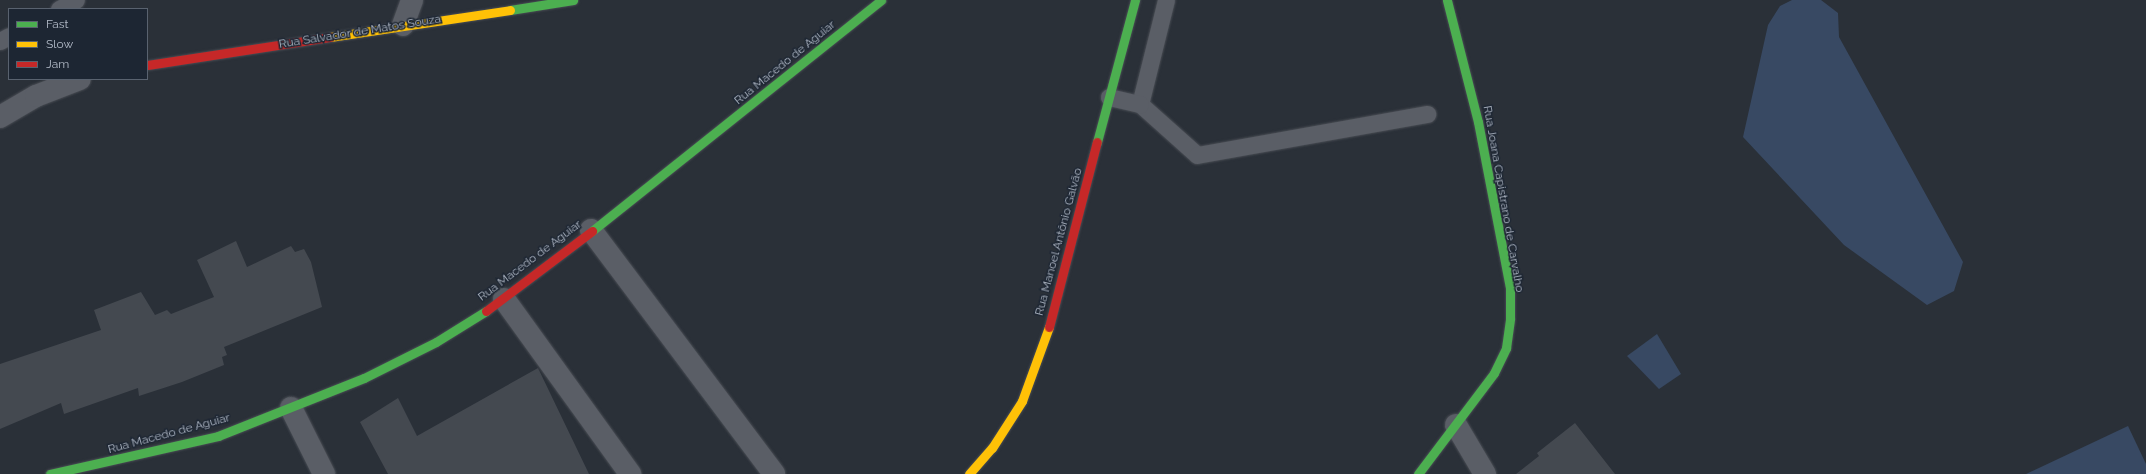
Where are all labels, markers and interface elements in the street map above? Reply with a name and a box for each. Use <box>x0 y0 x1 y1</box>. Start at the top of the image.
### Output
legend <box>8 8 148 80</box>
street label: Rua Salvador de Matos Souza <box>278 12 442 52</box>
text: Fast <box>46 17 69 31</box>
street label: Rua Macedo de Aguiar <box>731 18 839 108</box>
text: Slow <box>46 37 73 51</box>
text: Jam <box>46 57 69 71</box>
street label: Rua Joana Capistrano de Carvalho <box>1479 104 1527 294</box>
street label: Rua Manoel Antônio Galvão <box>1032 166 1086 318</box>
street label: Rua Macedo de Aguiar <box>475 217 585 305</box>
street label: Rua Macedo de Aguiar <box>106 411 232 457</box>

